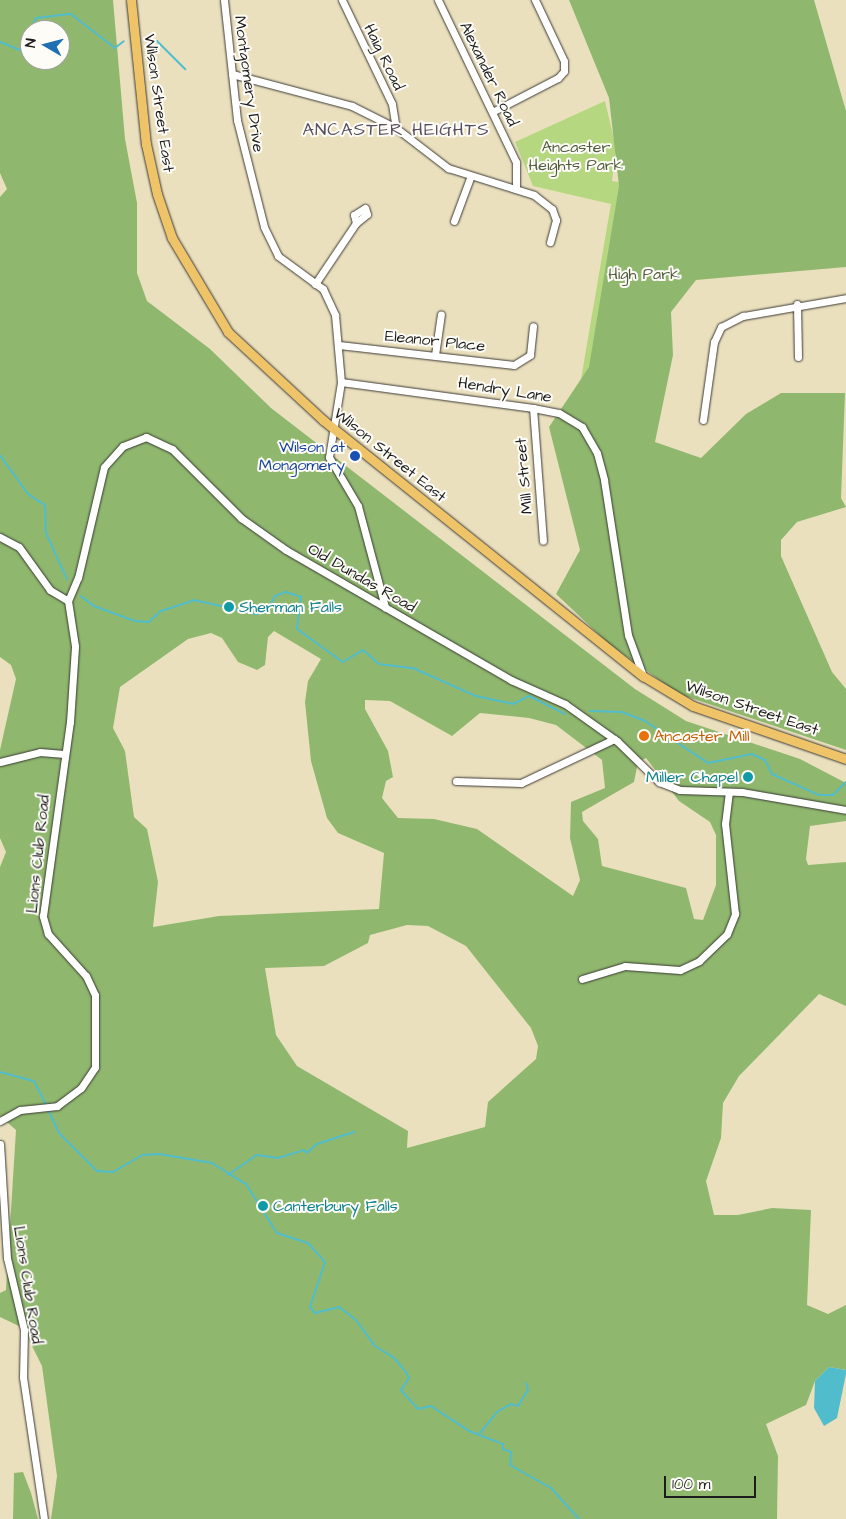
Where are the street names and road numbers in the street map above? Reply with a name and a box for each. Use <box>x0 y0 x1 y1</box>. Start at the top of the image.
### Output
street label: Montgomery Drive <box>230 15 268 153</box>
street label: Alexander Road <box>455 19 523 129</box>
street label: Haig Road <box>360 21 408 93</box>
street label: Wilson Street East <box>140 33 178 173</box>
street label: Eleanor Place <box>384 326 486 356</box>
street label: Hendry Lane <box>457 373 553 407</box>
street label: Wilson Street East <box>330 404 450 506</box>
street label: Mill Street <box>511 437 537 515</box>
street label: Old Dundas Road <box>304 539 420 617</box>
street label: Wilson Street East <box>683 676 821 740</box>
street label: Lions Club Road <box>22 794 54 914</box>
street label: Lions Club Road <box>9 1225 47 1345</box>

